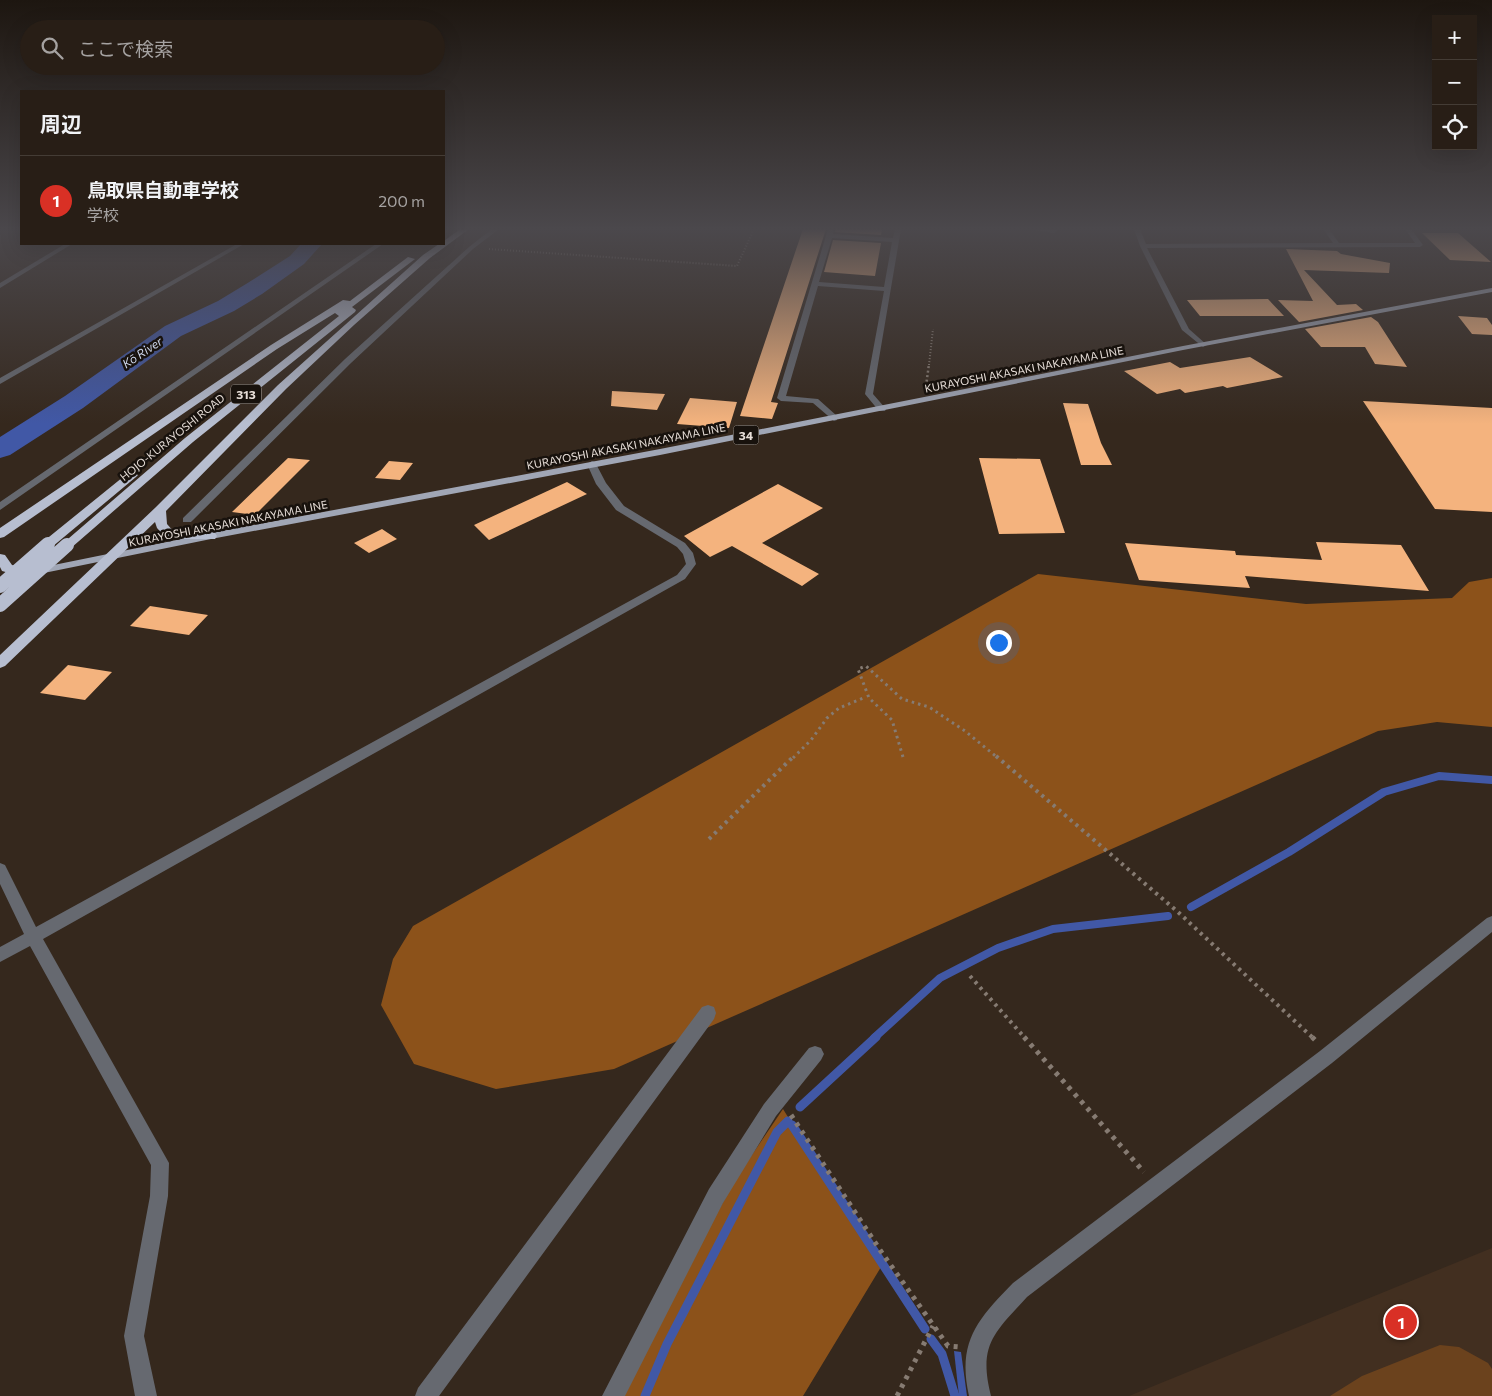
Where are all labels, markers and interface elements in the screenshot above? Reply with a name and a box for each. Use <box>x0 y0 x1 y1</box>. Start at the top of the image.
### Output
map controls <box>1432 15 1477 150</box>
button: + <box>1432 15 1477 60</box>
search box <box>20 20 445 75</box>
icon: search <box>38 34 66 62</box>
text: ここで検索 <box>78 37 173 60</box>
button: − <box>1432 60 1477 105</box>
button: locate <box>1432 105 1477 150</box>
text: 周辺 <box>40 111 82 136</box>
text: 鳥取県自動車学校 <box>87 178 239 201</box>
text: 1 <box>52 191 60 210</box>
text: 200 m <box>378 191 425 210</box>
text: 学校 <box>87 205 119 224</box>
water label: Kō River <box>119 333 166 370</box>
street label: KURAYOSHI AKASAKI NAKAYAMA LINE <box>923 343 1125 395</box>
road number: 313 <box>231 384 261 404</box>
street label: HOJO-KURAYOSHI ROAD <box>117 391 227 484</box>
street label: KURAYOSHI AKASAKI NAKAYAMA LINE <box>525 420 727 472</box>
road number: 34 <box>734 426 758 444</box>
street label: KURAYOSHI AKASAKI NAKAYAMA LINE <box>127 497 329 549</box>
your location <box>986 630 1012 656</box>
pin: 1 <box>1385 1303 1417 1341</box>

